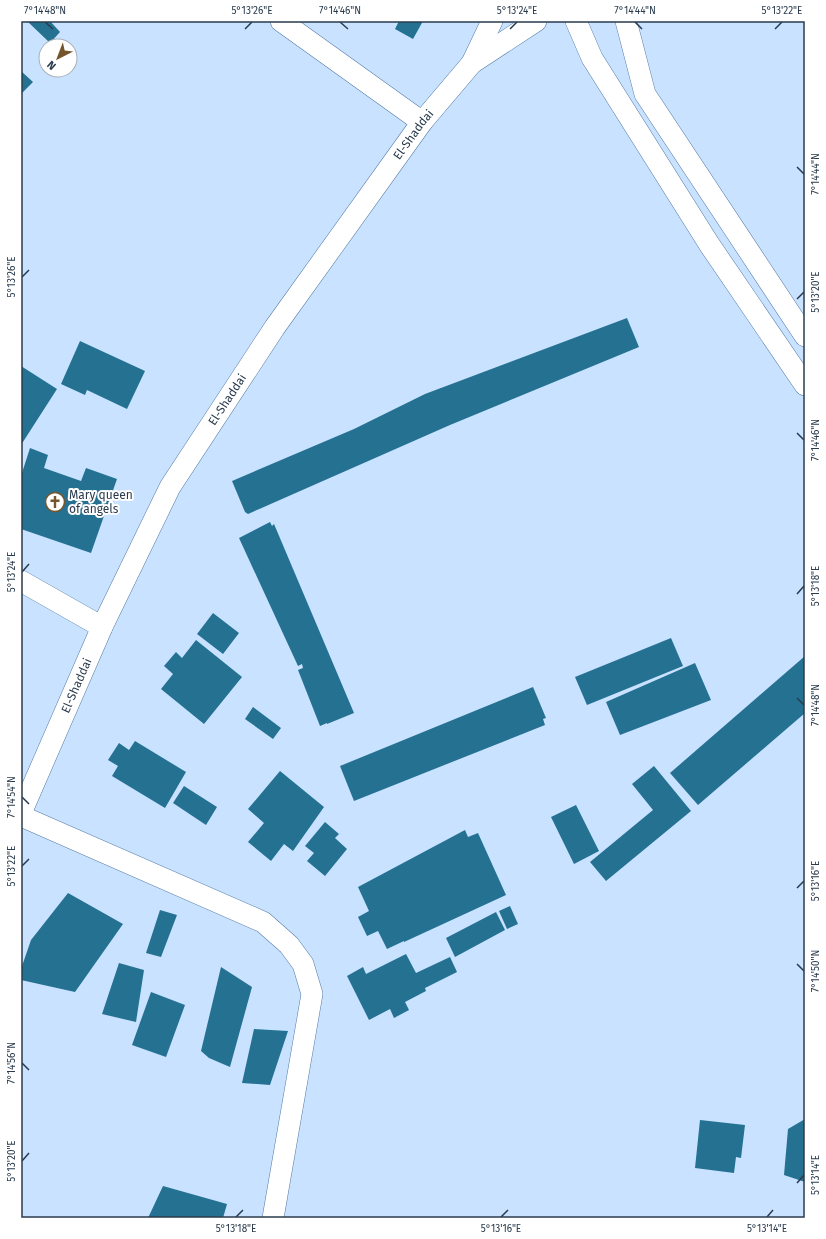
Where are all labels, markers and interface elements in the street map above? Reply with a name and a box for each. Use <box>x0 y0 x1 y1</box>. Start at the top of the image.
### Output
text: 7°14'48"N <box>24 5 66 17</box>
text: 5°13'26"E <box>231 5 273 17</box>
text: 7°14'46"N <box>319 5 361 17</box>
text: 5°13'24"E <box>497 5 537 17</box>
text: 7°14'44"N <box>614 5 656 17</box>
text: 5°13'22"E <box>762 5 802 17</box>
north arrow <box>38 38 78 78</box>
text: N <box>45 58 59 72</box>
street label: El-Shaddai <box>390 107 436 162</box>
text: 7°14'44"N <box>810 153 822 195</box>
text: 5°13'26"E <box>6 256 18 298</box>
text: 5°13'20"E <box>810 271 822 313</box>
street label: El-Shaddai <box>205 371 249 428</box>
text: 7°14'46"N <box>810 419 822 461</box>
place label: Mary queen of angels <box>69 488 133 516</box>
church icon: Mary queen of angels <box>44 491 66 513</box>
text: 5°13'24"E <box>6 552 18 592</box>
text: 5°13'18"E <box>810 566 822 606</box>
street label: El-Shaddai <box>58 656 95 715</box>
text: 7°14'48"N <box>810 684 822 726</box>
text: 7°14'54"N <box>6 776 18 818</box>
text: 5°13'22"E <box>6 846 18 886</box>
text: 5°13'16"E <box>810 861 822 901</box>
text: 7°14'50"N <box>810 950 822 992</box>
text: 7°14'56"N <box>6 1042 18 1084</box>
text: 5°13'20"E <box>6 1140 18 1182</box>
text: 5°13'14"E <box>810 1155 822 1195</box>
text: 5°13'18"E <box>216 1223 256 1235</box>
text: 5°13'16"E <box>481 1223 521 1235</box>
text: 5°13'14"E <box>747 1223 787 1235</box>

